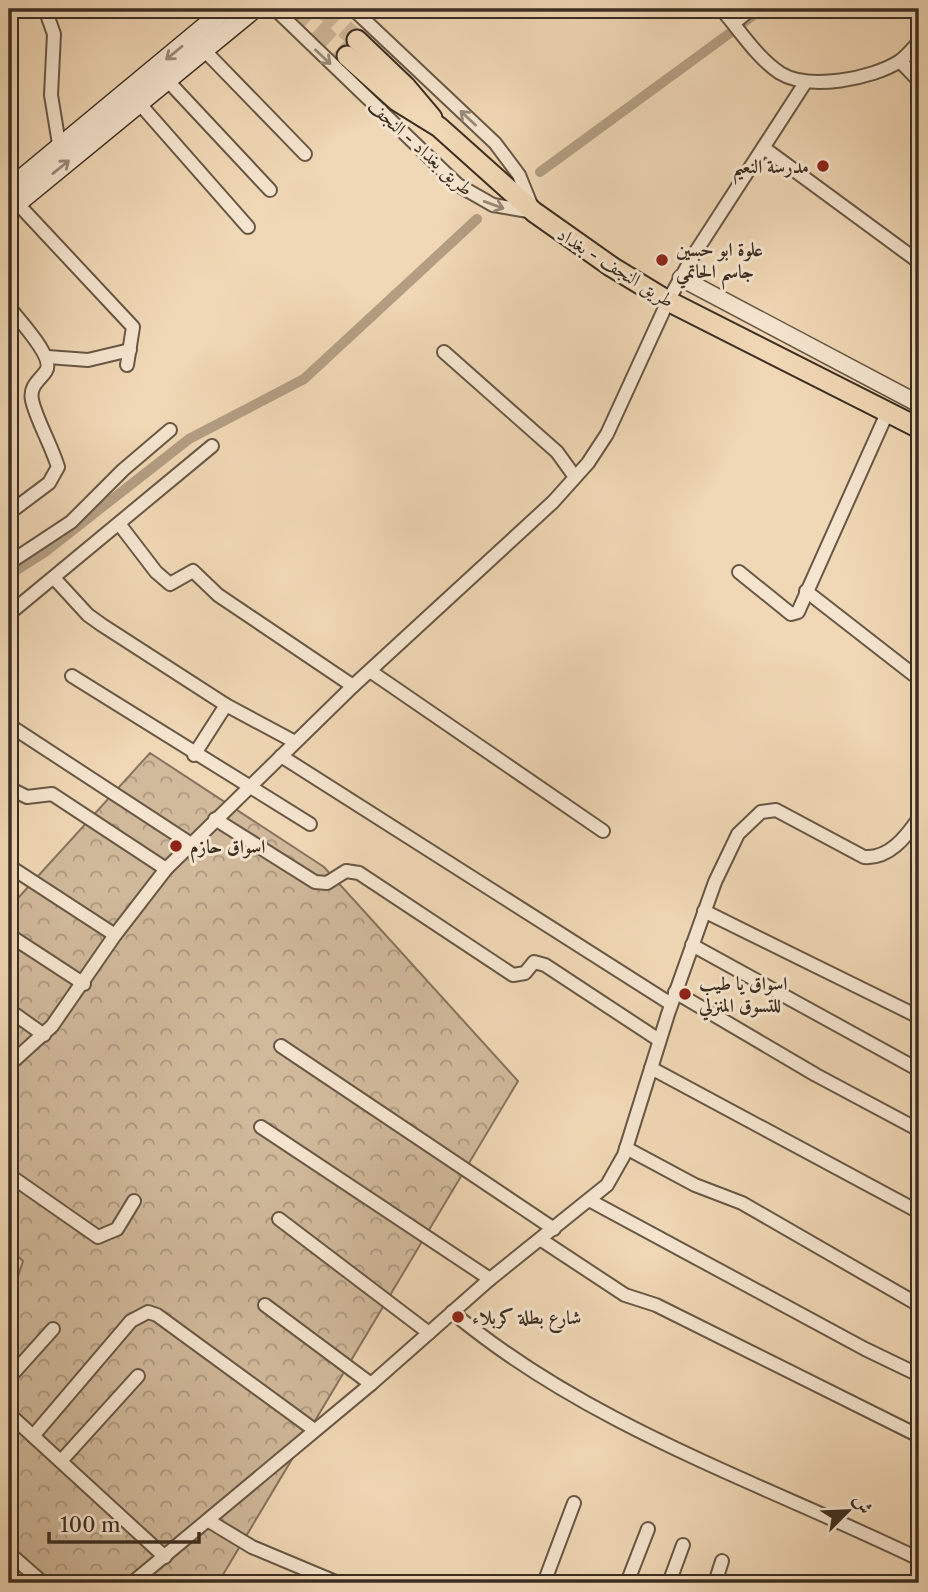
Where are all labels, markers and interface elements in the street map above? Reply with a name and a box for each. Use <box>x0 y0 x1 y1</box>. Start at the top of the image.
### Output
one-way arrow <box>165 45 183 61</box>
one-way arrow <box>314 49 331 66</box>
street label: طريق بغداد - النجف <box>363 94 478 201</box>
one-way arrow <box>460 109 477 126</box>
place label: مدرسة النعيم <box>733 155 809 185</box>
marker: مدرسة النعيم <box>815 158 831 174</box>
one-way arrow <box>52 159 70 174</box>
one-way arrow <box>483 199 504 212</box>
street label: طريق النجف - بغداد <box>552 222 678 313</box>
place label: علوة ابو حسين جاسم الحاتمي <box>676 238 763 290</box>
marker: علوة ابو حسين جاسم الحاتمي <box>654 252 670 268</box>
place label: اسواق حازم <box>190 835 265 864</box>
marker: اسواق حازم <box>168 838 184 854</box>
place label: اسواق يا طيب للتسوق المنزلي <box>698 972 787 1021</box>
marker: اسواق يا طيب للتسوق المنزلي <box>677 986 693 1002</box>
place label: شارع بطلة كربلاء <box>472 1306 581 1333</box>
marker: شارع بطلة كربلاء <box>450 1309 466 1325</box>
north arrow <box>813 1476 883 1546</box>
text: ش <box>849 1491 877 1518</box>
scale bar <box>49 1501 200 1545</box>
text: 100 m <box>60 1512 121 1537</box>

